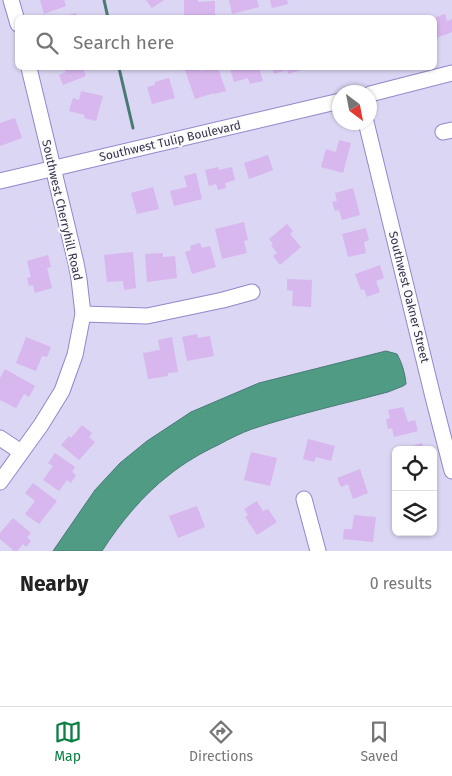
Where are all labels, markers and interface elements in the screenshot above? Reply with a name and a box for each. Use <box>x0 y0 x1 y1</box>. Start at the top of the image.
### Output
search box <box>15 15 437 70</box>
icon: search <box>33 29 61 57</box>
text: Search here <box>73 31 174 54</box>
north arrow <box>332 85 377 130</box>
street label: Southwest Tulip Boulevard <box>98 118 242 164</box>
street label: Southwest Cherryhill Road <box>39 138 85 282</box>
street label: Southwest Oakner Street <box>386 230 432 365</box>
map controls <box>392 446 437 536</box>
button: locate <box>392 446 437 491</box>
button: layers <box>392 491 437 536</box>
text: Nearby <box>20 571 88 597</box>
text: 0 results <box>370 574 432 593</box>
tab: Map <box>54 718 82 765</box>
tab: Directions <box>189 718 253 765</box>
tab: Saved <box>360 718 398 765</box>

